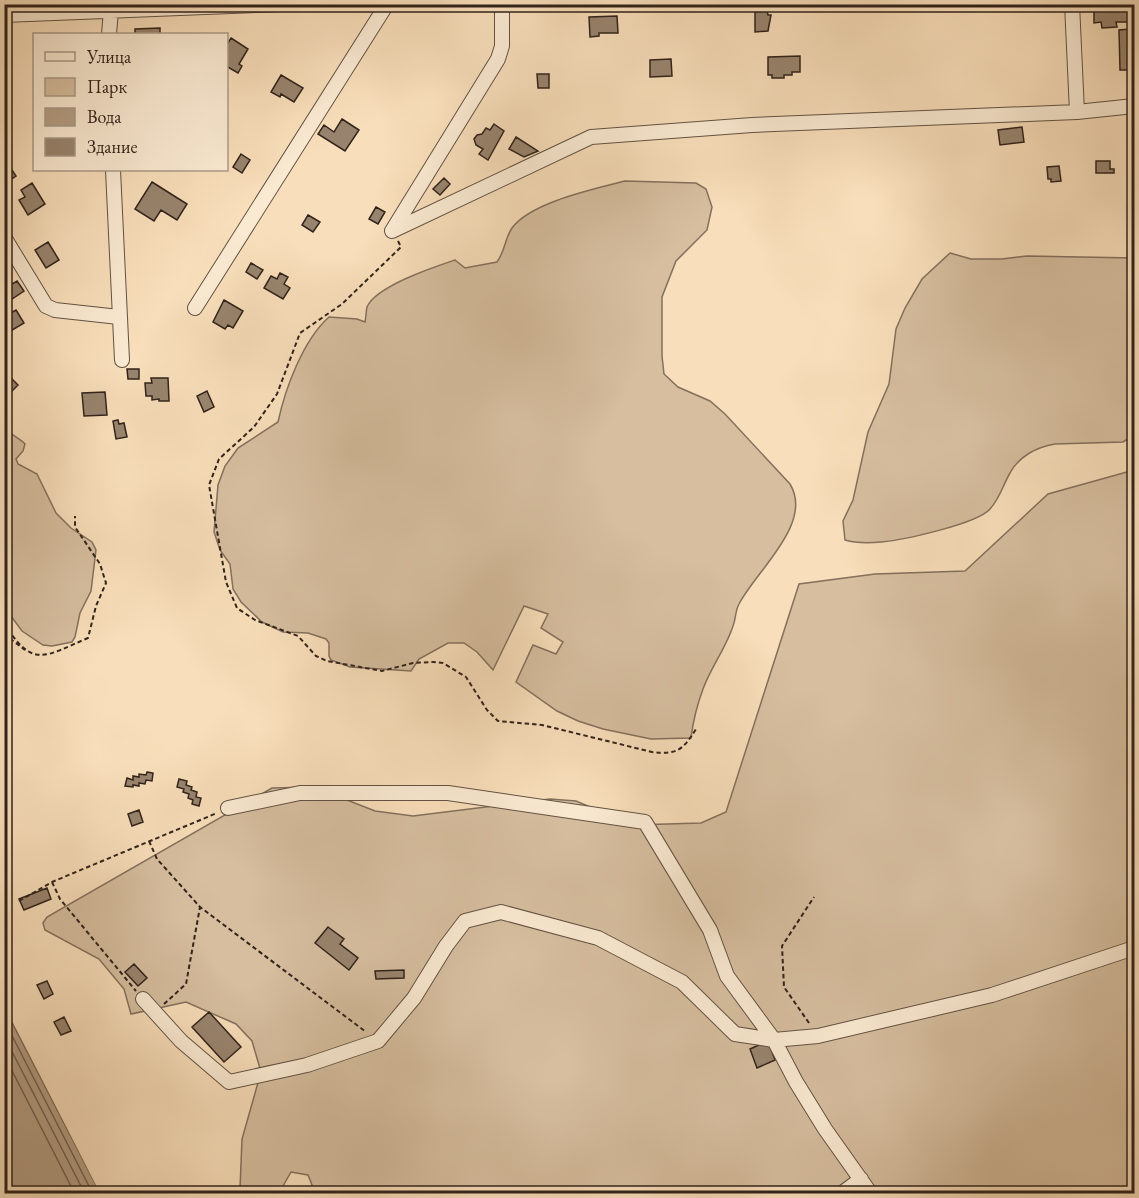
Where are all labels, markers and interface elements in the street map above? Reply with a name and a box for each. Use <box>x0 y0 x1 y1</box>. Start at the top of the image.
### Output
legend <box>33 33 228 171</box>
text: Улица <box>86 45 132 68</box>
text: Парк <box>87 75 127 98</box>
text: Вода <box>87 105 122 128</box>
text: Здание <box>87 135 137 158</box>

